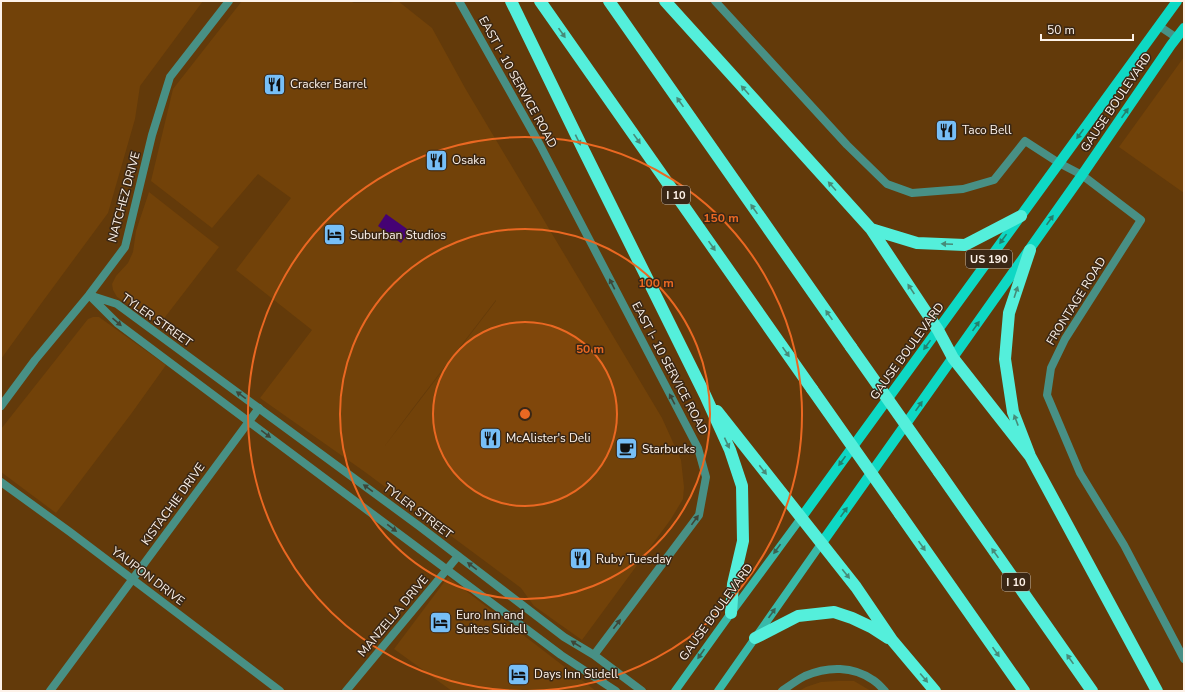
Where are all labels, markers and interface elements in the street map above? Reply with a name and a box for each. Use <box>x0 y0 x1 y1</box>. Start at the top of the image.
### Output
street label: EAST I- 10 SERVICE ROAD <box>475 13 561 151</box>
scale bar <box>1041 16 1133 42</box>
text: 50 m <box>1047 22 1075 38</box>
one-way arrow <box>558 28 566 38</box>
street label: GAUSE BOULEVARD <box>1077 49 1155 155</box>
restaurant icon: Cracker Barrel <box>262 71 288 97</box>
place label: Cracker Barrel <box>290 76 367 92</box>
one-way arrow <box>740 85 750 95</box>
one-way arrow <box>676 97 684 108</box>
one-way arrow <box>1121 108 1129 119</box>
restaurant icon: Taco Bell <box>934 117 960 143</box>
place label: Taco Bell <box>962 122 1012 138</box>
one-way arrow <box>1076 129 1084 140</box>
one-way arrow <box>575 134 581 145</box>
one-way arrow <box>633 134 641 145</box>
restaurant icon: Osaka <box>424 147 450 173</box>
street label: NATCHEZ DRIVE <box>104 150 144 244</box>
place label: Osaka <box>452 152 486 168</box>
one-way arrow <box>827 181 837 191</box>
road number: I 10 <box>662 186 690 204</box>
one-way arrow <box>750 203 758 214</box>
text: 150 m <box>703 210 739 226</box>
one-way arrow <box>1046 215 1054 225</box>
hotel icon: Suburban Studios <box>322 222 348 248</box>
place label: Suburban Studios <box>350 227 446 243</box>
one-way arrow <box>999 234 1008 245</box>
one-way arrow <box>708 240 716 251</box>
one-way arrow <box>941 241 953 248</box>
road number: US 190 <box>966 250 1012 268</box>
street label: FRONTAGE ROAD <box>1042 254 1110 348</box>
text: 100 m <box>638 275 674 291</box>
one-way arrow <box>608 278 615 290</box>
one-way arrow <box>907 284 915 294</box>
one-way arrow <box>1013 286 1019 298</box>
street label: TYLER STREET <box>118 290 196 351</box>
street label: EAST I- 10 SERVICE ROAD <box>628 299 712 437</box>
street label: GAUSE BOULEVARD <box>866 299 948 403</box>
one-way arrow <box>825 310 833 320</box>
one-way arrow <box>112 318 122 327</box>
one-way arrow <box>971 321 980 332</box>
one-way arrow <box>923 339 931 350</box>
text: 50 m <box>576 341 604 357</box>
one-way arrow <box>782 347 790 357</box>
one-way arrow <box>235 391 246 399</box>
one-way arrow <box>669 393 675 405</box>
one-way arrow <box>915 401 923 411</box>
centre of rings <box>518 407 532 421</box>
one-way arrow <box>1012 413 1018 425</box>
restaurant icon: McAlister's Deli <box>478 425 504 451</box>
one-way arrow <box>260 430 271 438</box>
place label: McAlister's Deli <box>506 430 591 446</box>
cafe icon: Starbucks <box>614 436 640 462</box>
one-way arrow <box>724 438 730 449</box>
place label: Starbucks <box>642 441 695 457</box>
one-way arrow <box>838 456 846 466</box>
street label: KISTACHIE DRIVE <box>138 460 208 548</box>
one-way arrow <box>759 465 768 476</box>
street label: TYLER STREET <box>380 480 456 543</box>
one-way arrow <box>363 485 373 493</box>
one-way arrow <box>840 507 848 517</box>
one-way arrow <box>691 514 699 525</box>
one-way arrow <box>387 524 398 533</box>
one-way arrow <box>918 540 926 551</box>
street label: YAUPON DRIVE <box>107 543 188 609</box>
one-way arrow <box>774 544 782 554</box>
restaurant icon: Ruby Tuesday <box>568 546 594 572</box>
one-way arrow <box>991 547 999 558</box>
place label: Ruby Tuesday <box>596 551 672 567</box>
street label: GAUSE BOULEVARD <box>675 560 757 664</box>
one-way arrow <box>467 562 477 570</box>
one-way arrow <box>841 569 850 580</box>
street label: MANZELLA DRIVE <box>354 572 432 660</box>
road number: I 10 <box>1002 573 1030 591</box>
place label: Euro Inn and Suites Slidell <box>456 607 527 637</box>
one-way arrow <box>768 608 776 618</box>
hotel icon: Euro Inn and Suites Slidell <box>427 609 453 635</box>
one-way arrow <box>613 619 621 629</box>
one-way arrow <box>571 640 581 648</box>
one-way arrow <box>992 647 1000 657</box>
one-way arrow <box>697 649 705 660</box>
one-way arrow <box>1066 654 1074 664</box>
hotel icon: Days Inn Slidell <box>505 661 531 687</box>
place label: Days Inn Slidell <box>534 666 619 682</box>
one-way arrow <box>920 672 929 683</box>

